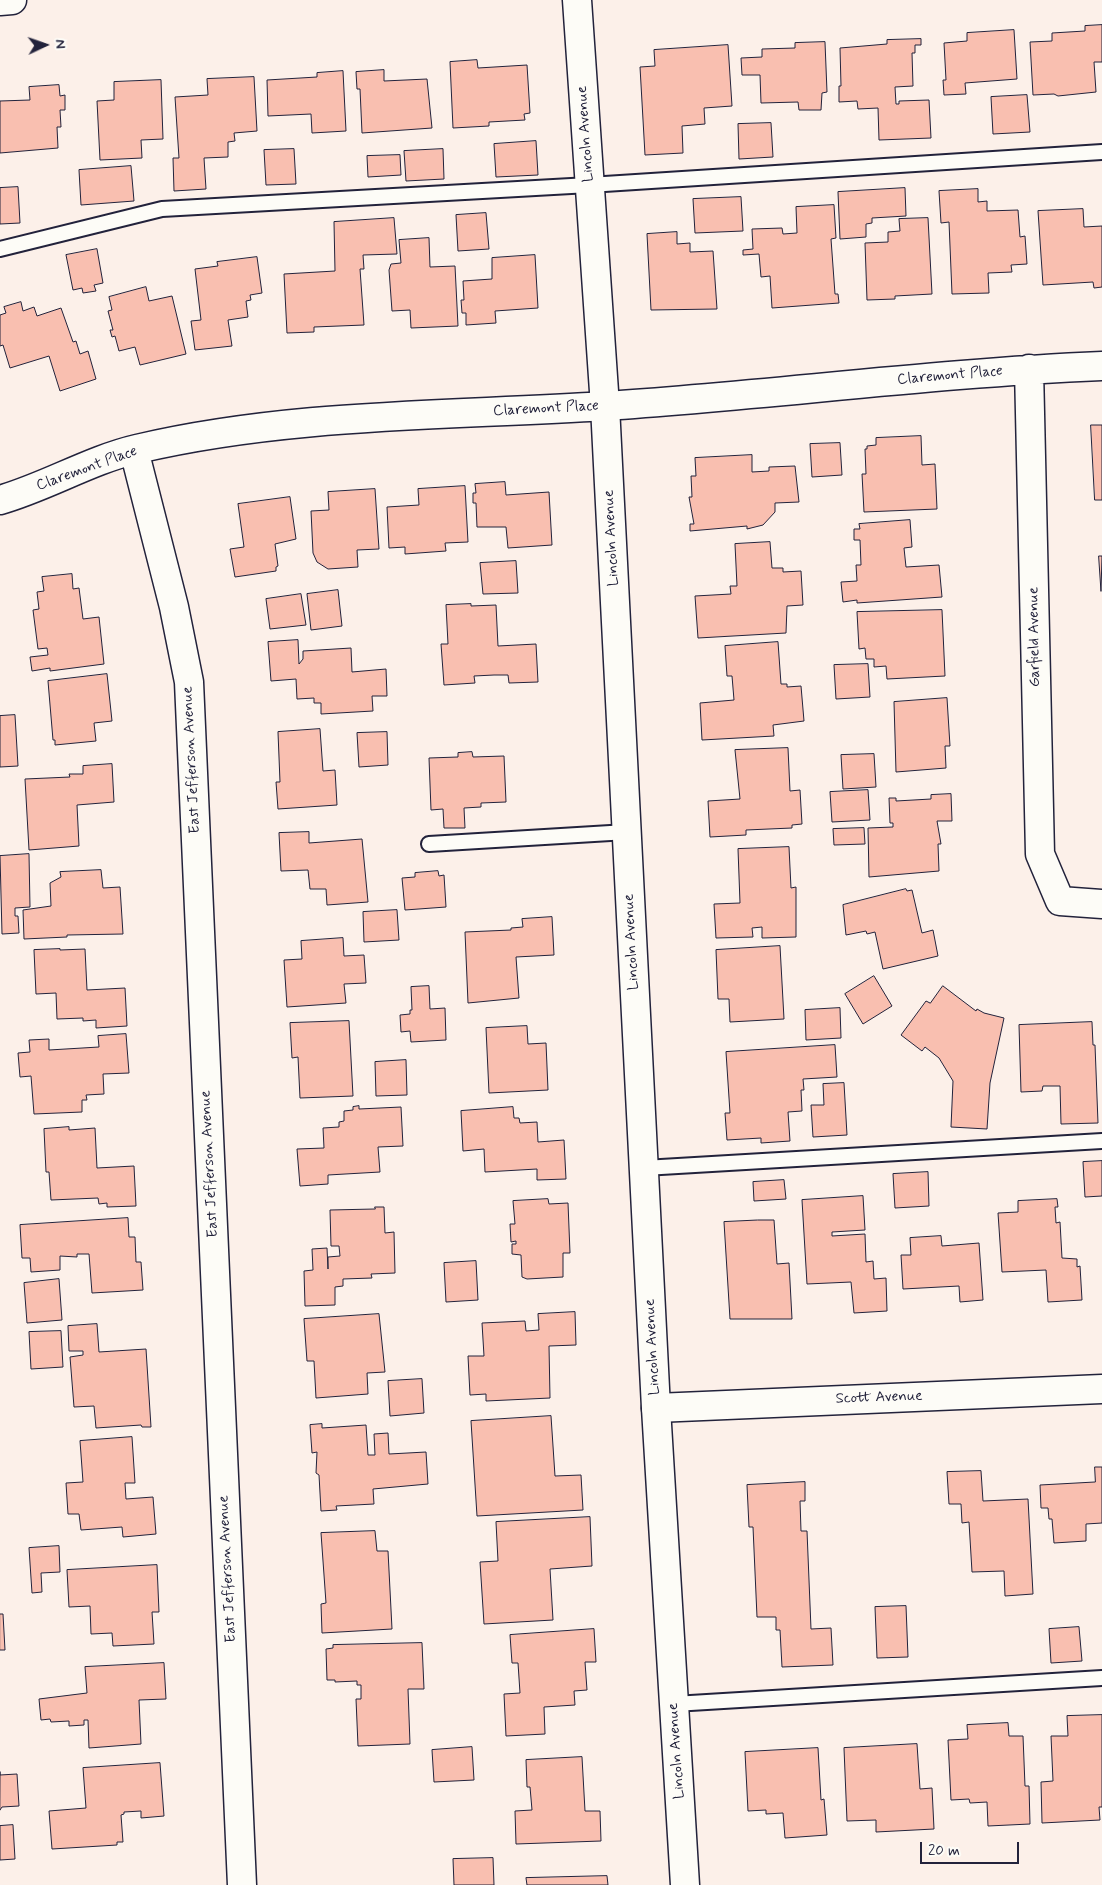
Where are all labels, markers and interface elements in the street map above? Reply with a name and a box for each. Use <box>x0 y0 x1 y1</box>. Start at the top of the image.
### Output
north arrow <box>20 20 70 70</box>
text: N <box>51 39 69 49</box>
street label: Lincoln Avenue <box>574 85 598 183</box>
street label: Claremont Place <box>896 362 1004 390</box>
street label: Claremont Place <box>493 397 599 421</box>
street label: Claremont Place <box>34 442 140 496</box>
street label: Lincoln Avenue <box>600 489 624 587</box>
street label: Garfield Avenue <box>1025 587 1045 687</box>
street label: East Jefferson Avenue <box>179 686 205 834</box>
street label: Lincoln Avenue <box>620 893 644 991</box>
street label: East Jefferson Avenue <box>197 1090 223 1238</box>
street label: Lincoln Avenue <box>641 1298 665 1396</box>
street label: Scott Avenue <box>835 1387 923 1409</box>
street label: East Jefferson Avenue <box>215 1495 241 1643</box>
street label: Lincoln Avenue <box>665 1702 689 1800</box>
scale bar <box>922 1832 1021 1864</box>
text: 20 m <box>928 1841 960 1861</box>

